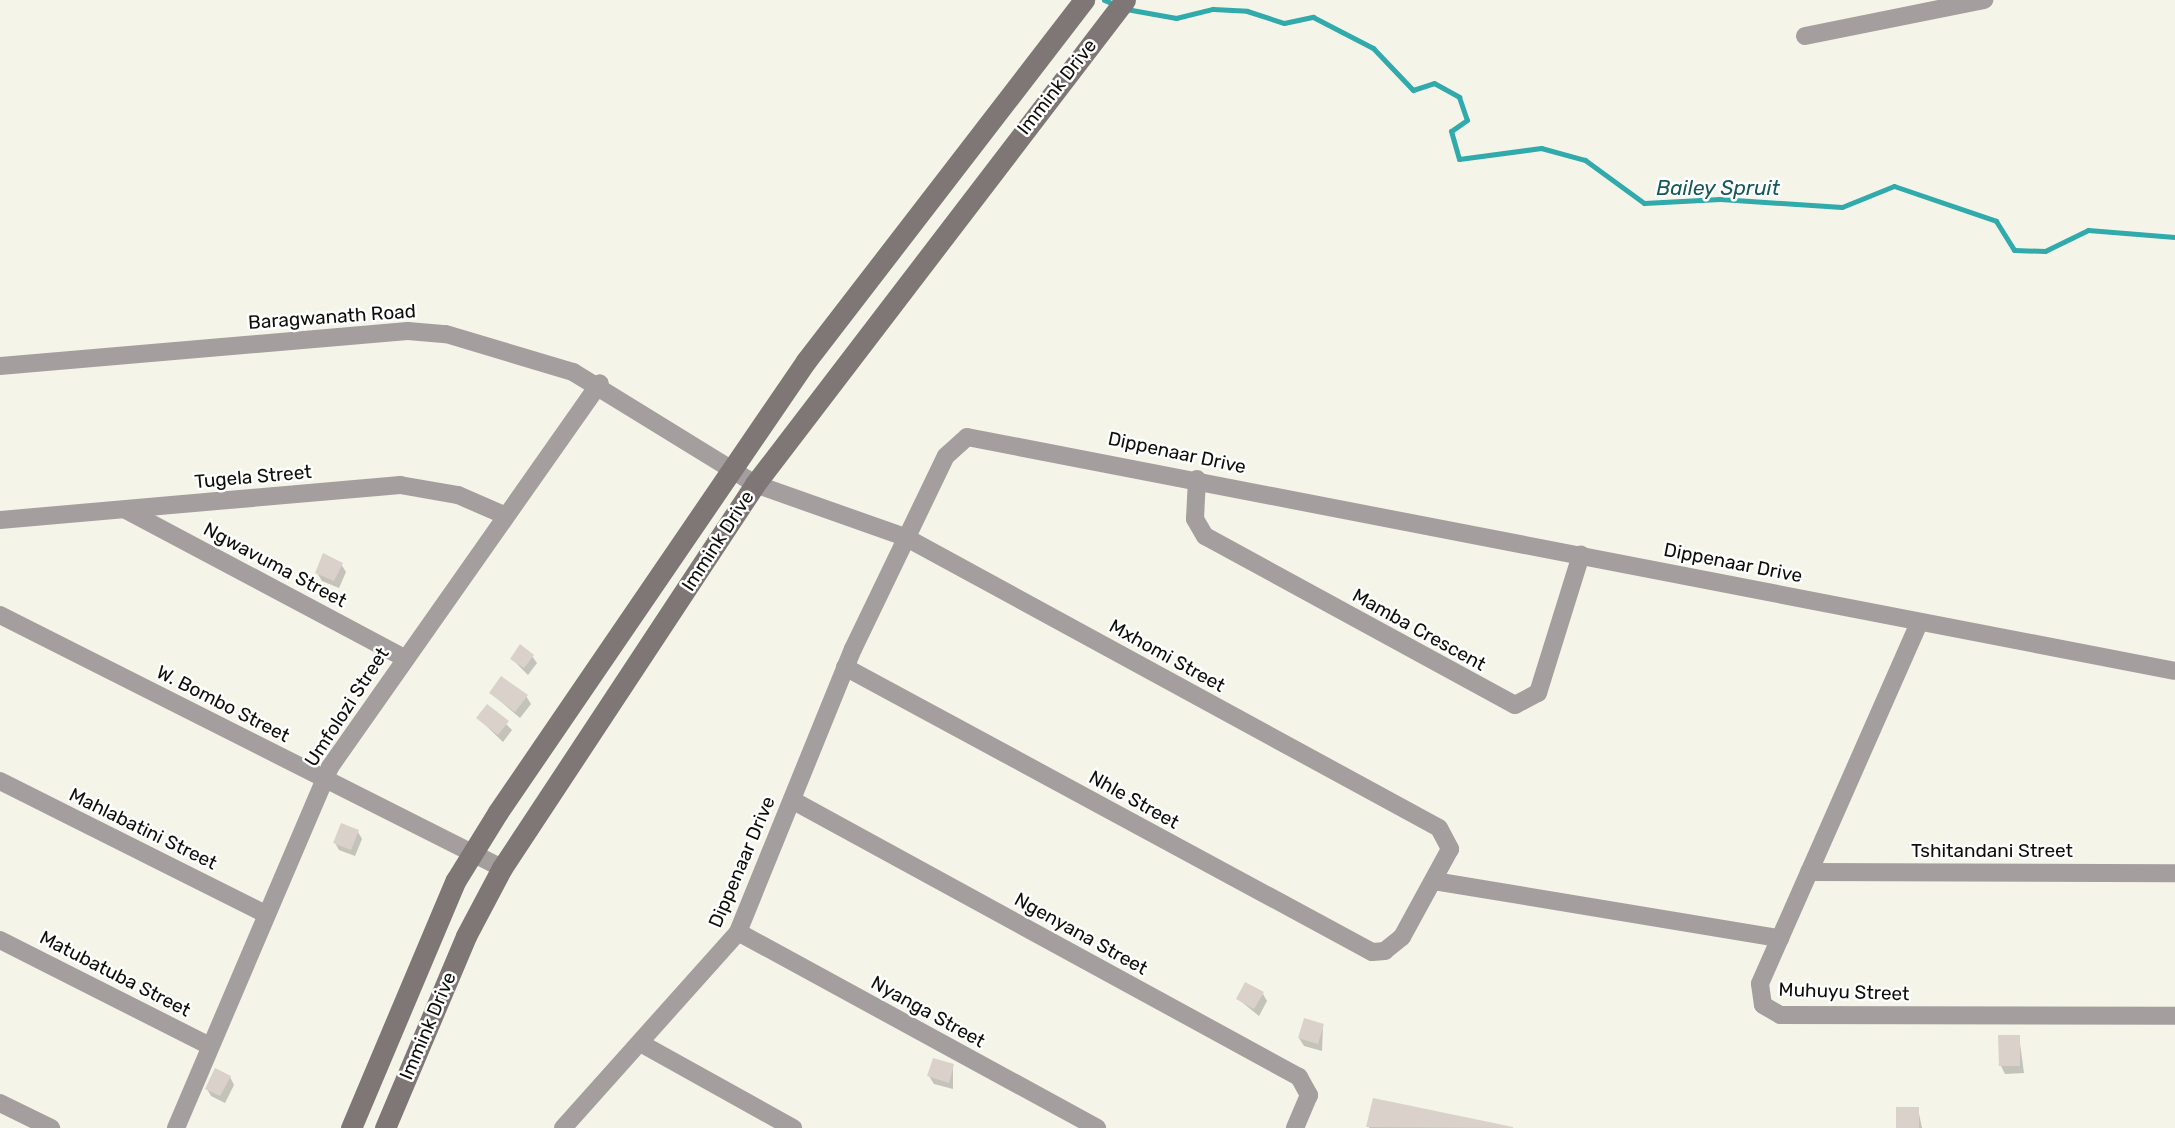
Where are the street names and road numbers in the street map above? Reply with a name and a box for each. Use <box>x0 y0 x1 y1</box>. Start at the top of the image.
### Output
street label: Immink Drive <box>1013 35 1101 139</box>
street label: Baragwanath Road <box>247 300 417 334</box>
street label: Dippenaar Drive <box>1106 427 1248 479</box>
street label: Tugela Street <box>193 461 313 493</box>
street label: Immink Drive <box>677 486 759 596</box>
street label: Ngwavuma Street <box>200 518 350 612</box>
street label: Dippenaar Drive <box>1662 538 1804 588</box>
street label: Mamba Crescent <box>1348 584 1490 676</box>
street label: Mxhomi Street <box>1105 615 1229 697</box>
street label: Umfolozi Street <box>300 643 394 771</box>
street label: W. Bombo Street <box>153 661 293 747</box>
street label: Nhle Street <box>1085 766 1183 834</box>
street label: Mahlabatini Street <box>65 783 221 875</box>
street label: Dippenaar Drive <box>704 793 780 931</box>
street label: Tshitandani Street <box>1911 840 2073 862</box>
street label: Ngenyana Street <box>1010 888 1152 980</box>
street label: Matubatuba Street <box>36 926 194 1022</box>
street label: Immink Drive <box>395 968 461 1084</box>
street label: Nyanga Street <box>867 971 989 1053</box>
street label: Muhuyu Street <box>1778 978 1910 1006</box>

